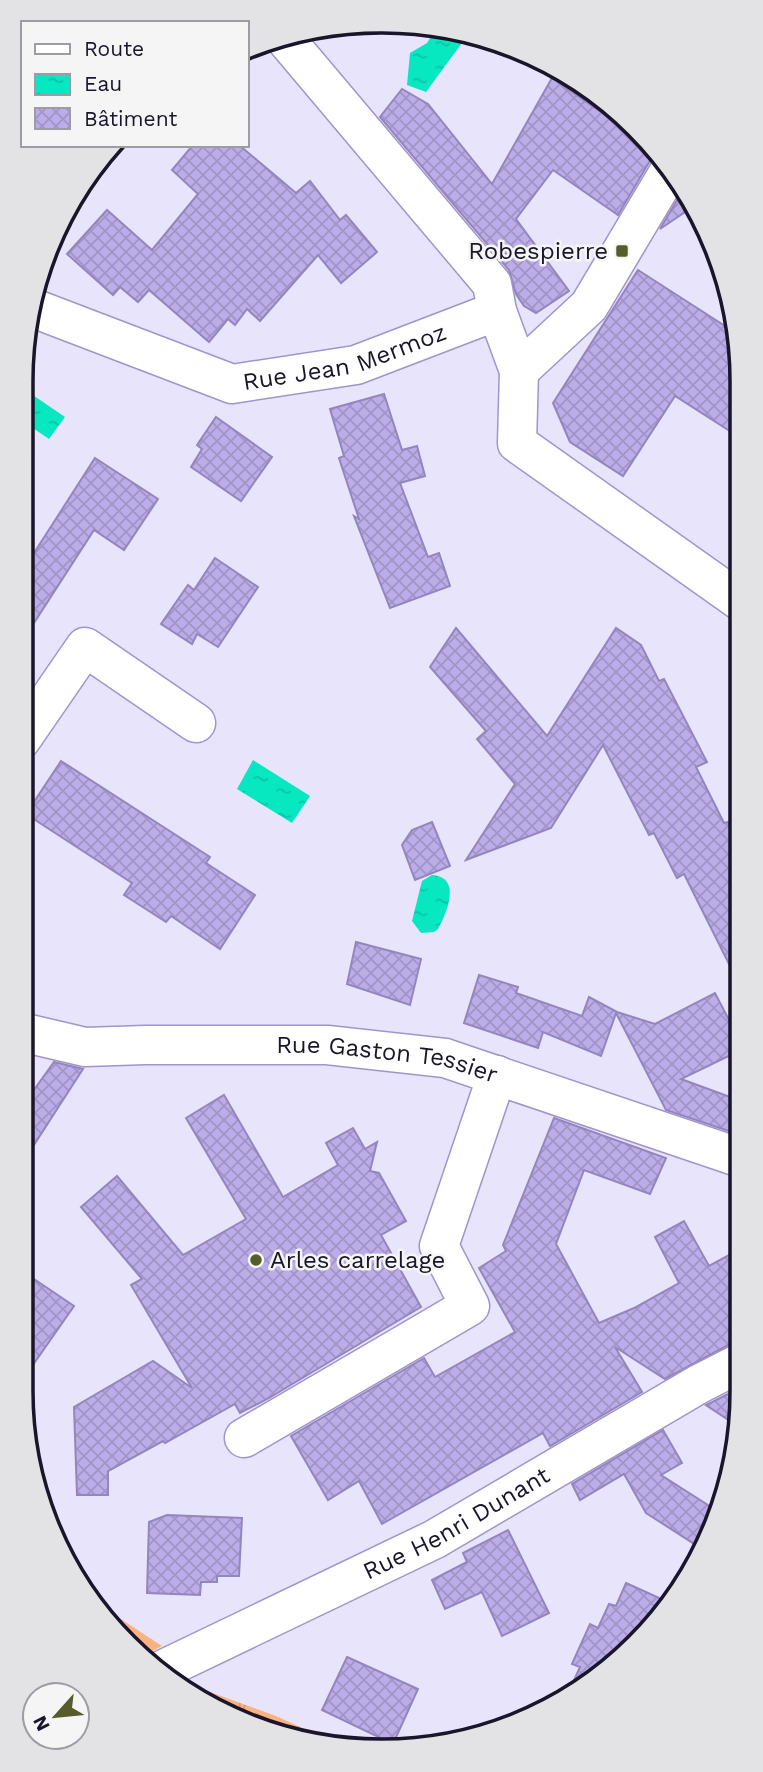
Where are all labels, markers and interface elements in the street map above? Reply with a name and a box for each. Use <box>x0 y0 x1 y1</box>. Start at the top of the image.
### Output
legend <box>21 21 248 147</box>
text: Route <box>84 36 144 61</box>
text: Eau <box>84 71 122 96</box>
text: Bâtiment <box>84 106 178 131</box>
place label: Robespierre <box>468 237 608 265</box>
marker: Robespierre <box>614 243 630 259</box>
street label: Rue Jean Mermoz <box>241 318 450 396</box>
street label: Rue Gaston Tessier <box>276 1031 501 1089</box>
place label: Arles carrelage <box>270 1246 445 1274</box>
marker: Arles carrelage <box>248 1252 264 1268</box>
street label: Rue Henri Dunant <box>359 1461 555 1585</box>
north arrow <box>21 1681 91 1751</box>
text: N <box>28 1712 55 1735</box>

